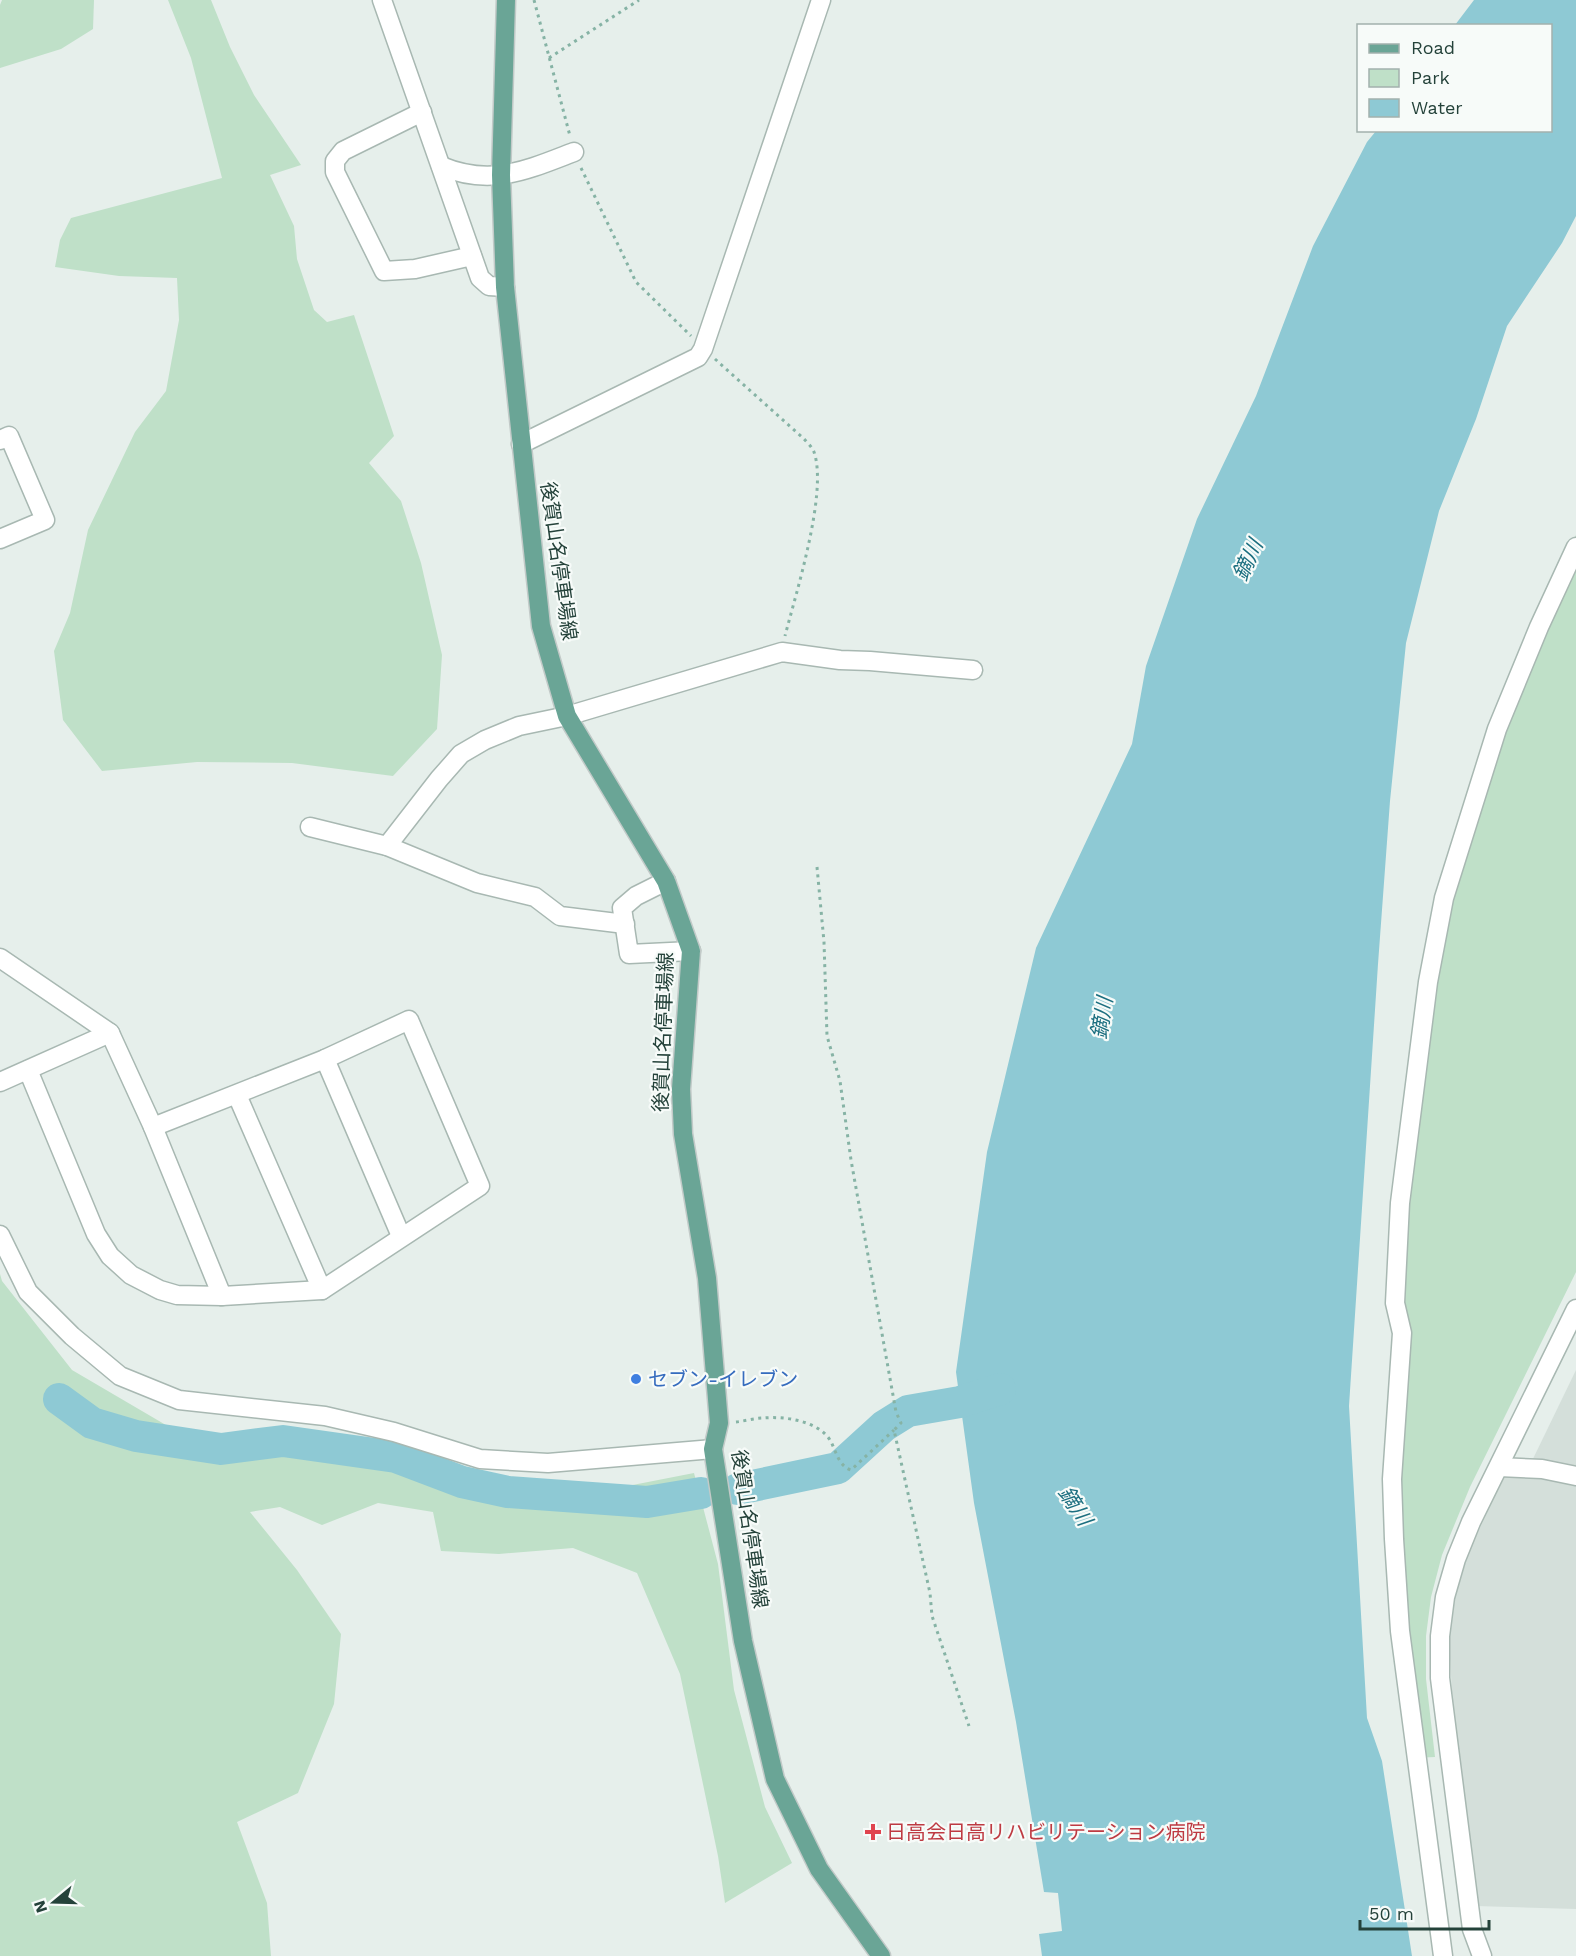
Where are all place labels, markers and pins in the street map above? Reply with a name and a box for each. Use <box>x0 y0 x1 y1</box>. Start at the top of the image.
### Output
place label: セブン-イレブン <box>648 1367 798 1391</box>
marker: セブン-イレブン <box>629 1372 643 1386</box>
place label: 日高会日高リハビリテーション病院 <box>886 1820 1206 1844</box>
marker: 日高会日高リハビリテーション病院 <box>864 1823 882 1841</box>

